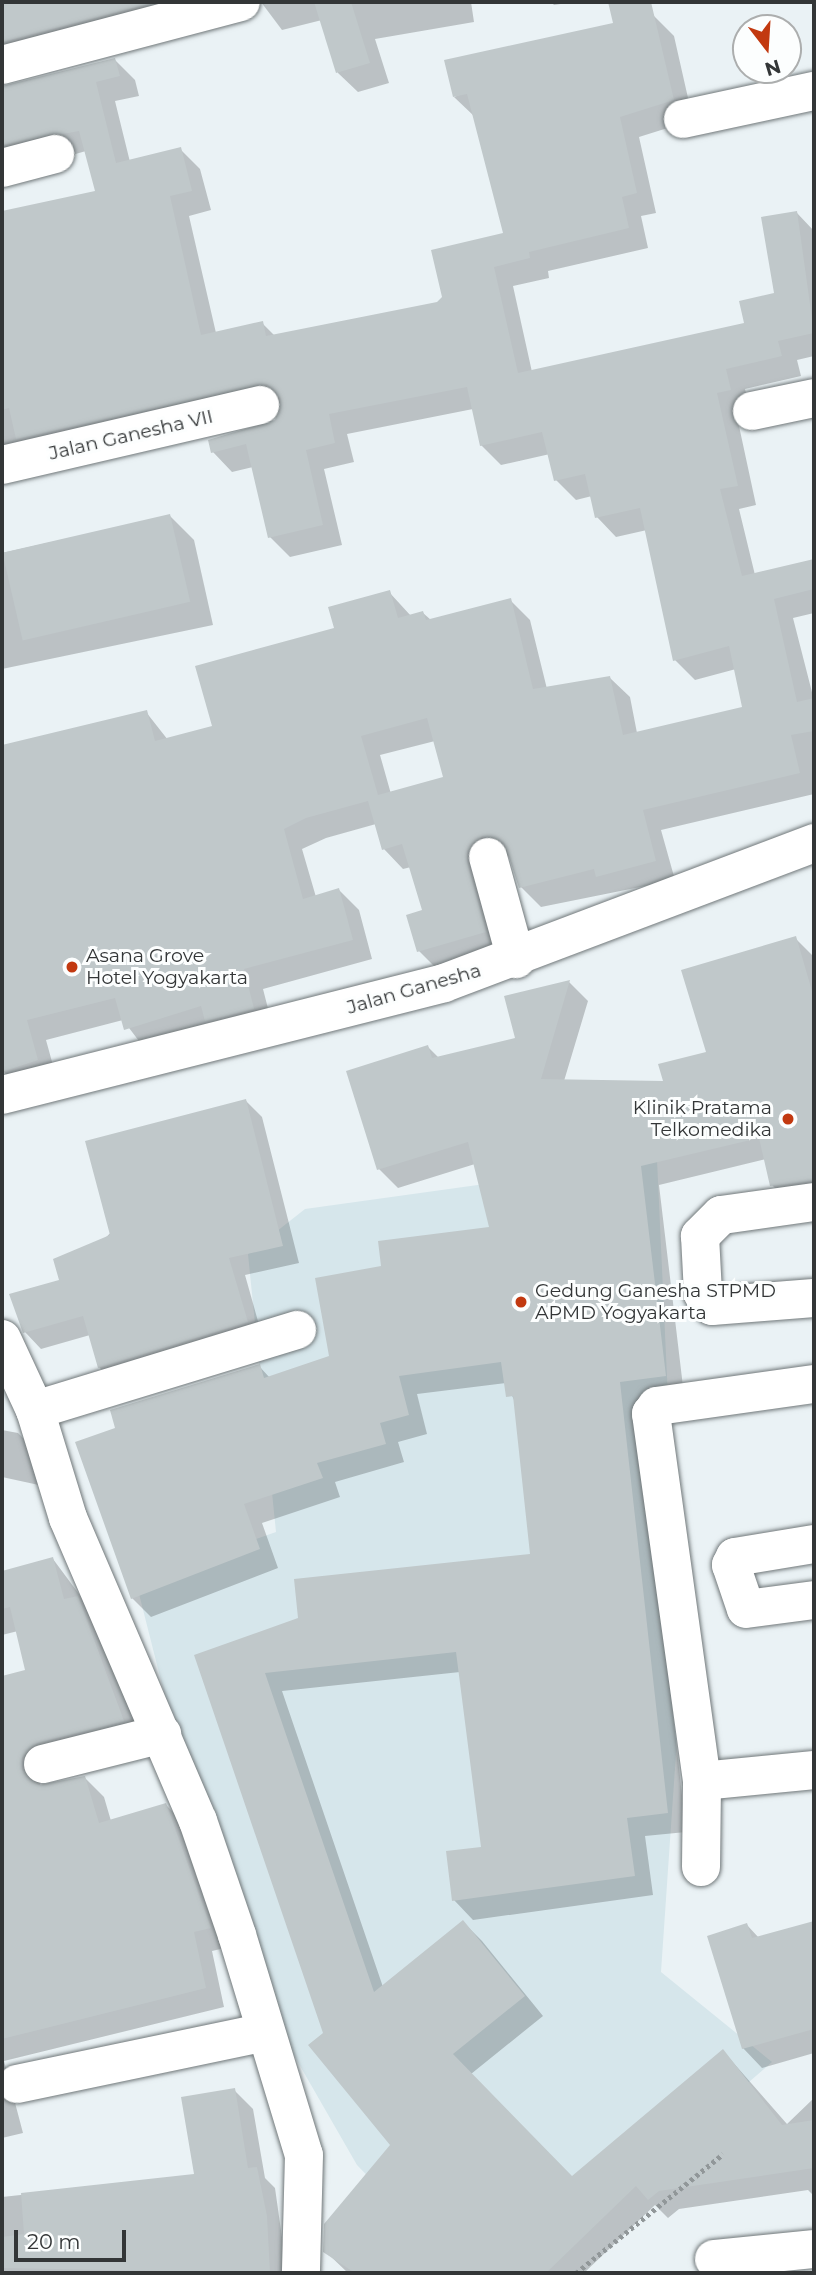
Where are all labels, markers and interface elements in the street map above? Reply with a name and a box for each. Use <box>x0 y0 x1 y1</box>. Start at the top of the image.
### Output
north arrow <box>732 14 802 84</box>
text: N <box>762 54 783 81</box>
street label: Jalan Ganesha VII <box>47 405 215 465</box>
place label: Asana Grove Hotel Yogyakarta <box>86 945 248 989</box>
marker: Asana Grove Hotel Yogyakarta <box>64 959 80 975</box>
street label: Jalan Ganesha <box>344 959 484 1019</box>
place label: Klinik Pratama Telkomedika <box>633 1097 772 1141</box>
marker: Klinik Pratama Telkomedika <box>778 1109 798 1129</box>
place label: Gedung Ganesha STPMD APMD Yogyakarta <box>535 1280 776 1324</box>
marker: Gedung Ganesha STPMD APMD Yogyakarta <box>513 1294 529 1310</box>
scale bar <box>18 2216 130 2260</box>
text: 20 m <box>27 2229 81 2254</box>

